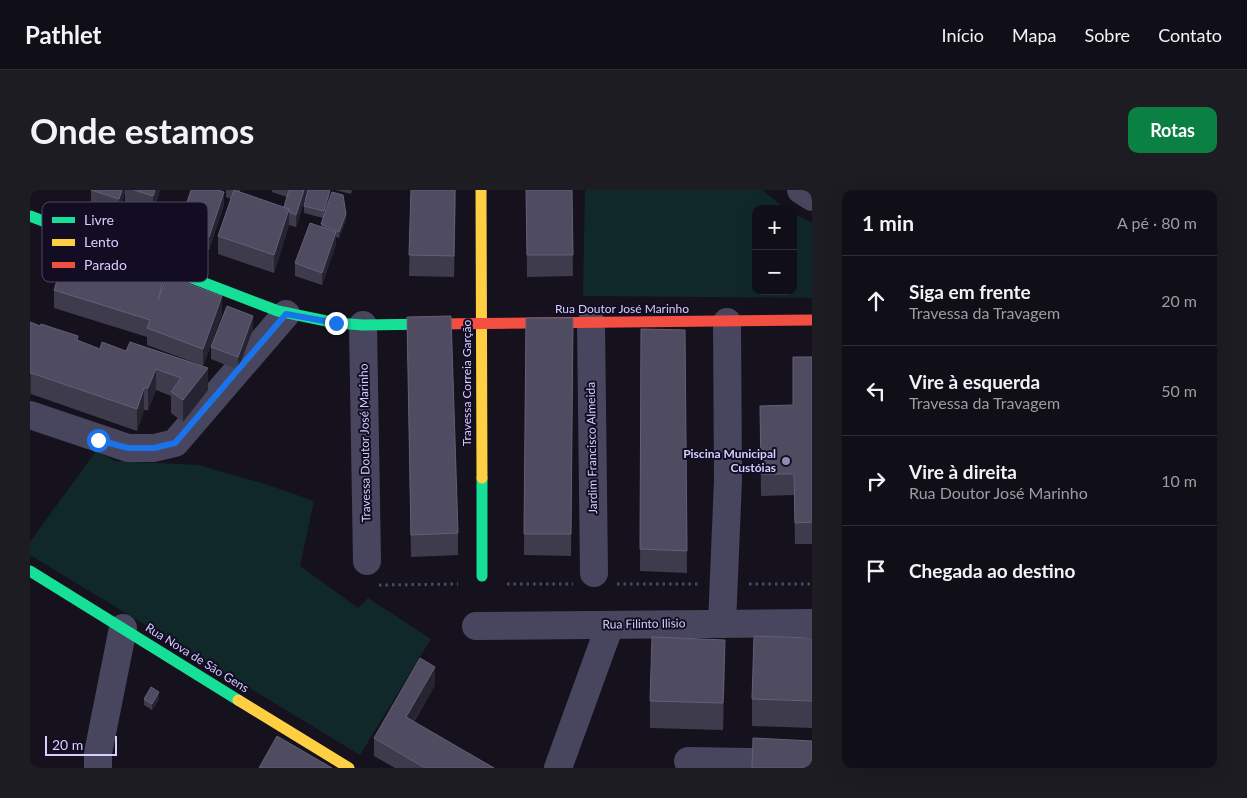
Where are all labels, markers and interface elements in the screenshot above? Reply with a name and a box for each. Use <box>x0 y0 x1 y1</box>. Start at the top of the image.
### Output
text: Pathlet <box>25 20 102 49</box>
text: Início <box>942 24 984 46</box>
text: Mapa <box>1012 24 1056 46</box>
text: Sobre <box>1084 24 1130 46</box>
text: Contato <box>1158 24 1222 46</box>
button: Rotas <box>1128 107 1217 153</box>
text: Onde estamos <box>30 109 254 151</box>
legend <box>42 202 208 282</box>
map controls <box>752 205 797 295</box>
button: + <box>752 205 797 250</box>
text: 1 min <box>862 210 914 235</box>
text: Livre <box>84 211 114 228</box>
text: A pé · 80 m <box>1117 213 1197 232</box>
text: Lento <box>84 233 119 250</box>
button: − <box>752 250 797 295</box>
text: Parado <box>84 256 127 273</box>
text: Siga em frente <box>909 280 1031 303</box>
icon: ahead <box>862 287 890 315</box>
text: 20 m <box>1161 291 1197 310</box>
street label: Rua Doutor José Marinho <box>555 301 689 316</box>
text: Travessa da Travagem <box>909 303 1060 322</box>
route end <box>325 312 348 335</box>
street label: Travessa Correia Garção <box>459 320 474 446</box>
street label: Travessa Doutor José Marinho <box>356 363 373 523</box>
text: Vire à esquerda <box>909 370 1040 393</box>
icon: left <box>862 377 890 405</box>
text: 50 m <box>1161 381 1197 400</box>
street label: Jardim Francisco Almeida <box>583 382 600 514</box>
text: Travessa da Travagem <box>909 393 1060 412</box>
route start <box>87 429 110 452</box>
place label: Piscina Municipal Custóias <box>683 446 776 475</box>
marker: Piscina Municipal Custóias <box>780 455 792 467</box>
text: Vire à direita <box>909 460 1017 483</box>
icon: right <box>862 467 890 495</box>
text: 10 m <box>1161 471 1197 490</box>
text: Rua Doutor José Marinho <box>909 483 1088 502</box>
icon: arrive <box>862 557 890 585</box>
text: Chegada ao destino <box>909 559 1075 582</box>
street label: Rua Filinto Ilisio <box>602 615 686 632</box>
street label: Rua Nova de São Gens <box>143 620 252 695</box>
scale bar <box>45 733 118 756</box>
text: 20 m <box>52 736 83 753</box>

